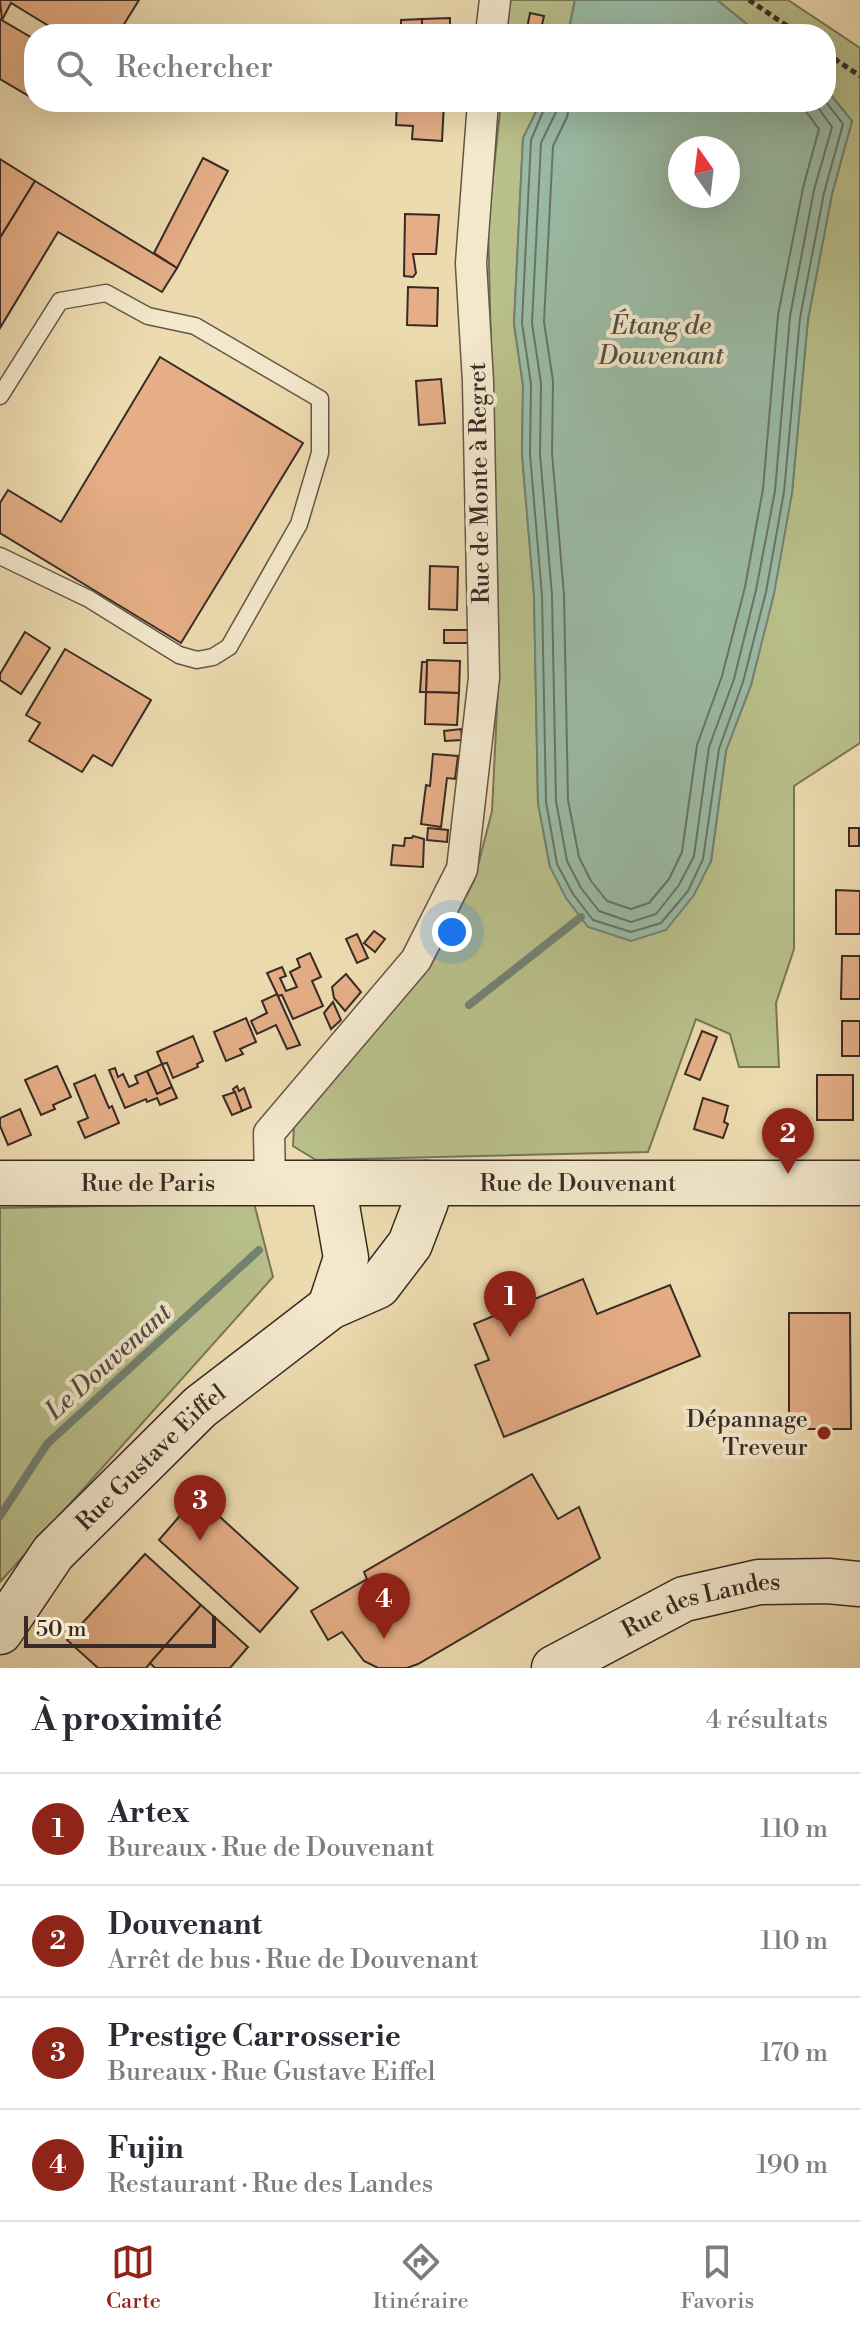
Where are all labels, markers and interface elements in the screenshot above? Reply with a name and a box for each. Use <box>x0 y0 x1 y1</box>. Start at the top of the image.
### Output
search box <box>24 24 836 112</box>
icon: search <box>52 46 96 90</box>
text: Rechercher <box>116 49 273 87</box>
north arrow <box>668 136 740 208</box>
water label: Étang de Douvenant <box>597 308 724 372</box>
street label: Rue de Monte à Regret <box>463 361 497 604</box>
your location <box>432 912 472 952</box>
pin: 2 <box>762 1108 814 1174</box>
street label: Rue de Paris <box>81 1169 215 1199</box>
street label: Rue de Douvenant <box>480 1169 677 1199</box>
pin: 1 <box>484 1271 536 1337</box>
water label: Le Douvenant <box>38 1297 179 1427</box>
street label: Rue Gustave Eiffel <box>70 1378 232 1538</box>
place label: Dépannage Treveur <box>686 1405 808 1463</box>
marker: Dépannage Treveur <box>815 1424 833 1442</box>
pin: 3 <box>174 1475 226 1541</box>
street label: Rue des Landes <box>617 1568 781 1645</box>
pin: 4 <box>358 1573 410 1639</box>
scale bar <box>24 1612 216 1648</box>
text: 50 m <box>36 1616 87 1643</box>
text: À proximité <box>32 1699 222 1741</box>
text: 4 résultats <box>706 1704 828 1736</box>
text: Artex <box>108 1794 189 1832</box>
text: 1 <box>52 1813 64 1845</box>
text: 110 m <box>760 1813 828 1845</box>
text: Bureaux · Rue de Douvenant <box>108 1832 435 1864</box>
text: Douvenant <box>108 1906 262 1944</box>
text: 2 <box>50 1925 66 1957</box>
text: 110 m <box>760 1925 828 1957</box>
text: Arrêt de bus · Rue de Douvenant <box>108 1944 479 1976</box>
text: Prestige Carrosserie <box>108 2018 401 2056</box>
text: 3 <box>50 2037 66 2069</box>
text: 170 m <box>760 2037 828 2069</box>
text: Bureaux · Rue Gustave Eiffel <box>108 2056 436 2088</box>
text: Fujin <box>108 2130 184 2168</box>
text: 4 <box>49 2149 67 2181</box>
text: 190 m <box>757 2149 828 2181</box>
text: Restaurant · Rue des Landes <box>108 2168 433 2200</box>
tab: Carte <box>106 2240 161 2315</box>
tab: Itinéraire <box>373 2240 469 2315</box>
tab: Favoris <box>680 2240 754 2315</box>

